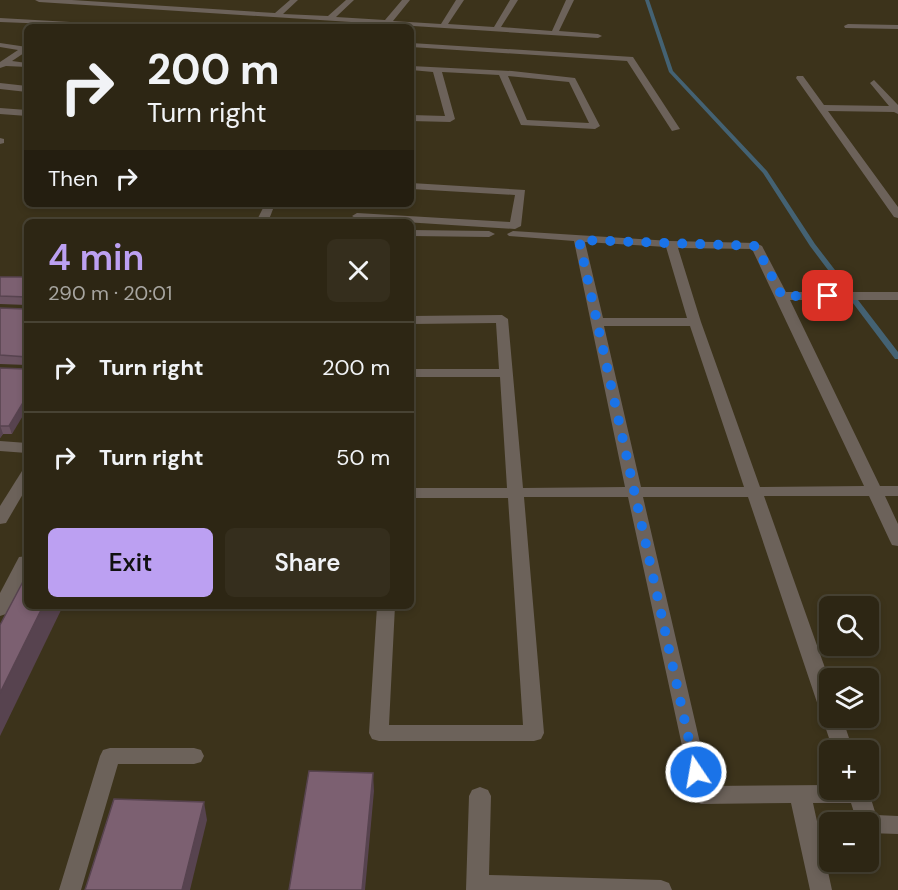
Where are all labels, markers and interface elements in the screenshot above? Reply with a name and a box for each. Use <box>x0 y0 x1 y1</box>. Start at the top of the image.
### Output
text: 200 m <box>147 42 280 97</box>
icon: right <box>48 48 126 126</box>
text: Turn right <box>147 95 267 130</box>
icon: right <box>110 162 143 195</box>
text: Then <box>48 164 98 193</box>
text: 4 min <box>48 234 144 281</box>
button: close <box>327 239 390 302</box>
pin <box>802 270 853 321</box>
icon: arrive <box>811 279 844 312</box>
text: 290 m · 20:01 <box>48 280 172 306</box>
icon: right <box>48 351 81 384</box>
text: Turn right <box>99 353 204 382</box>
text: 200 m <box>322 353 390 382</box>
icon: right <box>48 441 81 474</box>
text: Turn right <box>99 443 204 472</box>
text: 50 m <box>336 443 390 472</box>
button: Exit <box>48 528 213 597</box>
button: Share <box>225 528 390 597</box>
map controls <box>819 596 879 872</box>
button: search <box>819 596 879 656</box>
button: layers <box>819 668 879 728</box>
position arrow <box>664 740 728 804</box>
button: + <box>819 740 879 800</box>
button: − <box>819 812 879 872</box>

